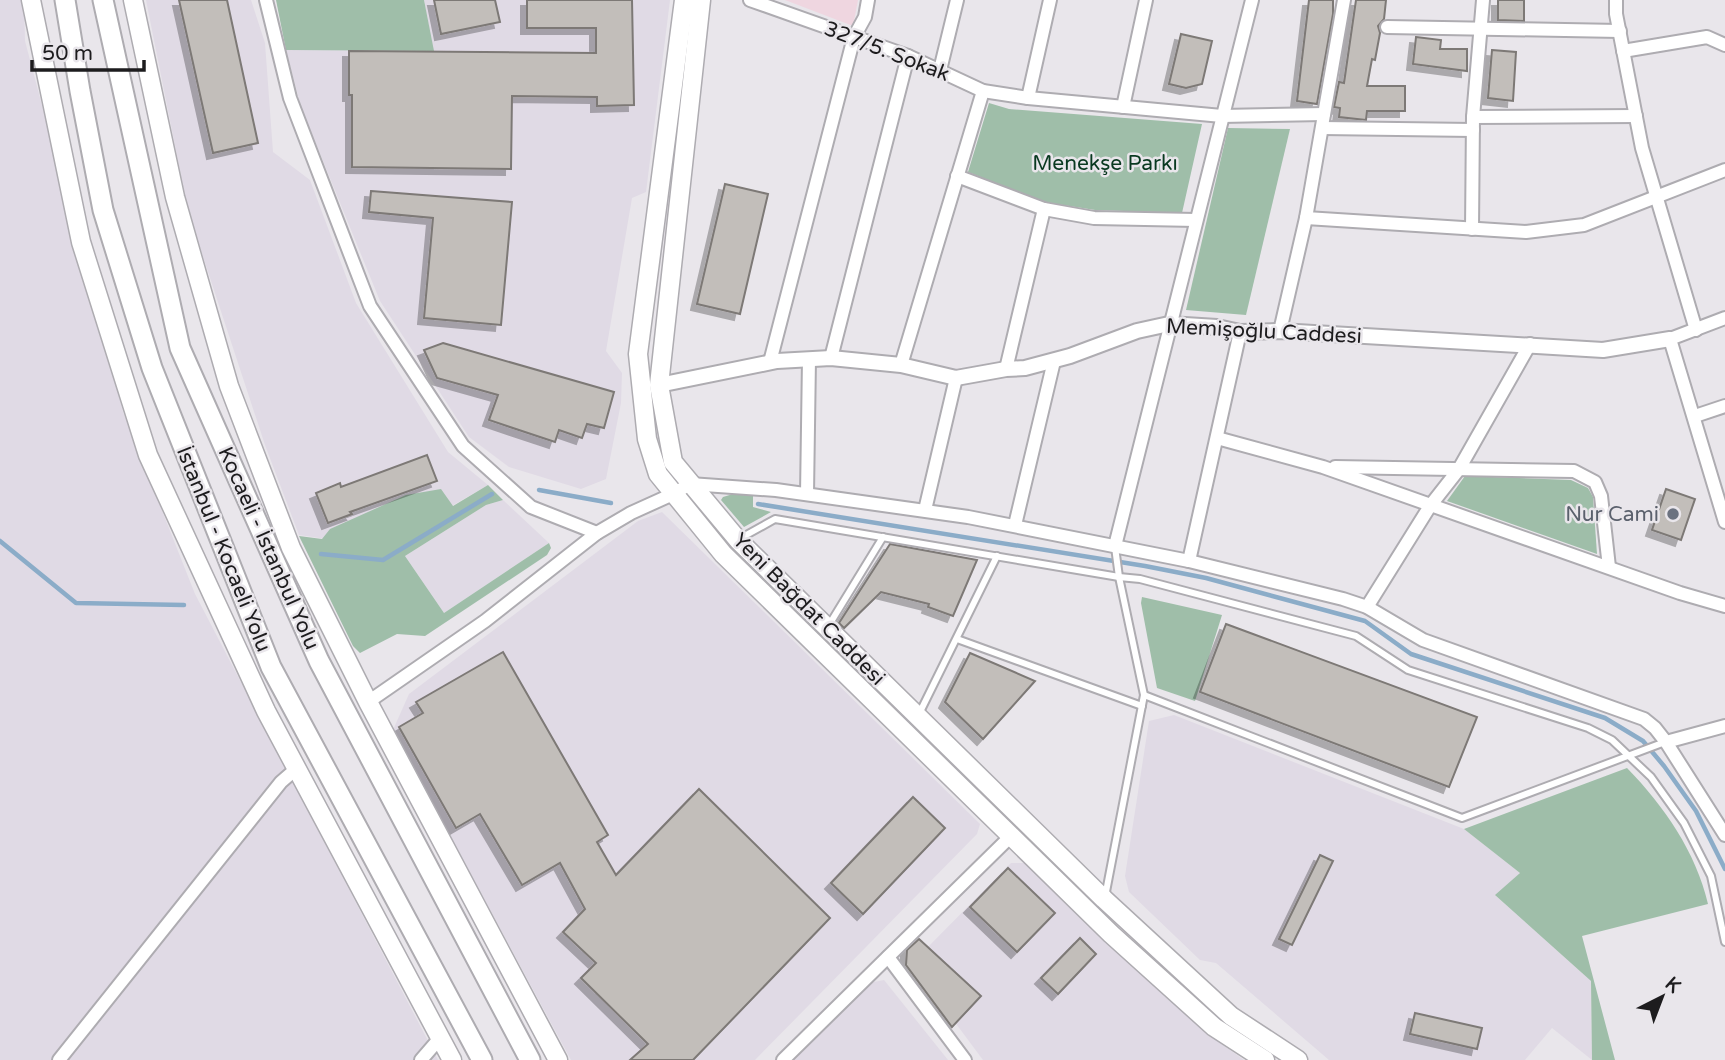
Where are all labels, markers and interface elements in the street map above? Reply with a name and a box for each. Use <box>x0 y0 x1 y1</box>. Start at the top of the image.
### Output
street label: 327/5. Sokak <box>821 16 953 87</box>
scale bar <box>32 28 144 72</box>
text: 50 m <box>42 41 93 66</box>
park label: Menekşe Parkı <box>1032 151 1178 176</box>
street label: Memişoğlu Caddesi <box>1165 314 1363 349</box>
street label: İstanbul - Kocaeli Yolu <box>171 443 276 656</box>
street label: Kocaeli - İstanbul Yolu <box>213 443 325 653</box>
place label: Nur Cami <box>1565 502 1659 527</box>
marker: Nur Cami <box>1665 506 1681 522</box>
street label: Yeni Bağdat Caddesi <box>727 528 890 691</box>
north arrow <box>1627 962 1697 1032</box>
text: K <box>1661 973 1685 998</box>

